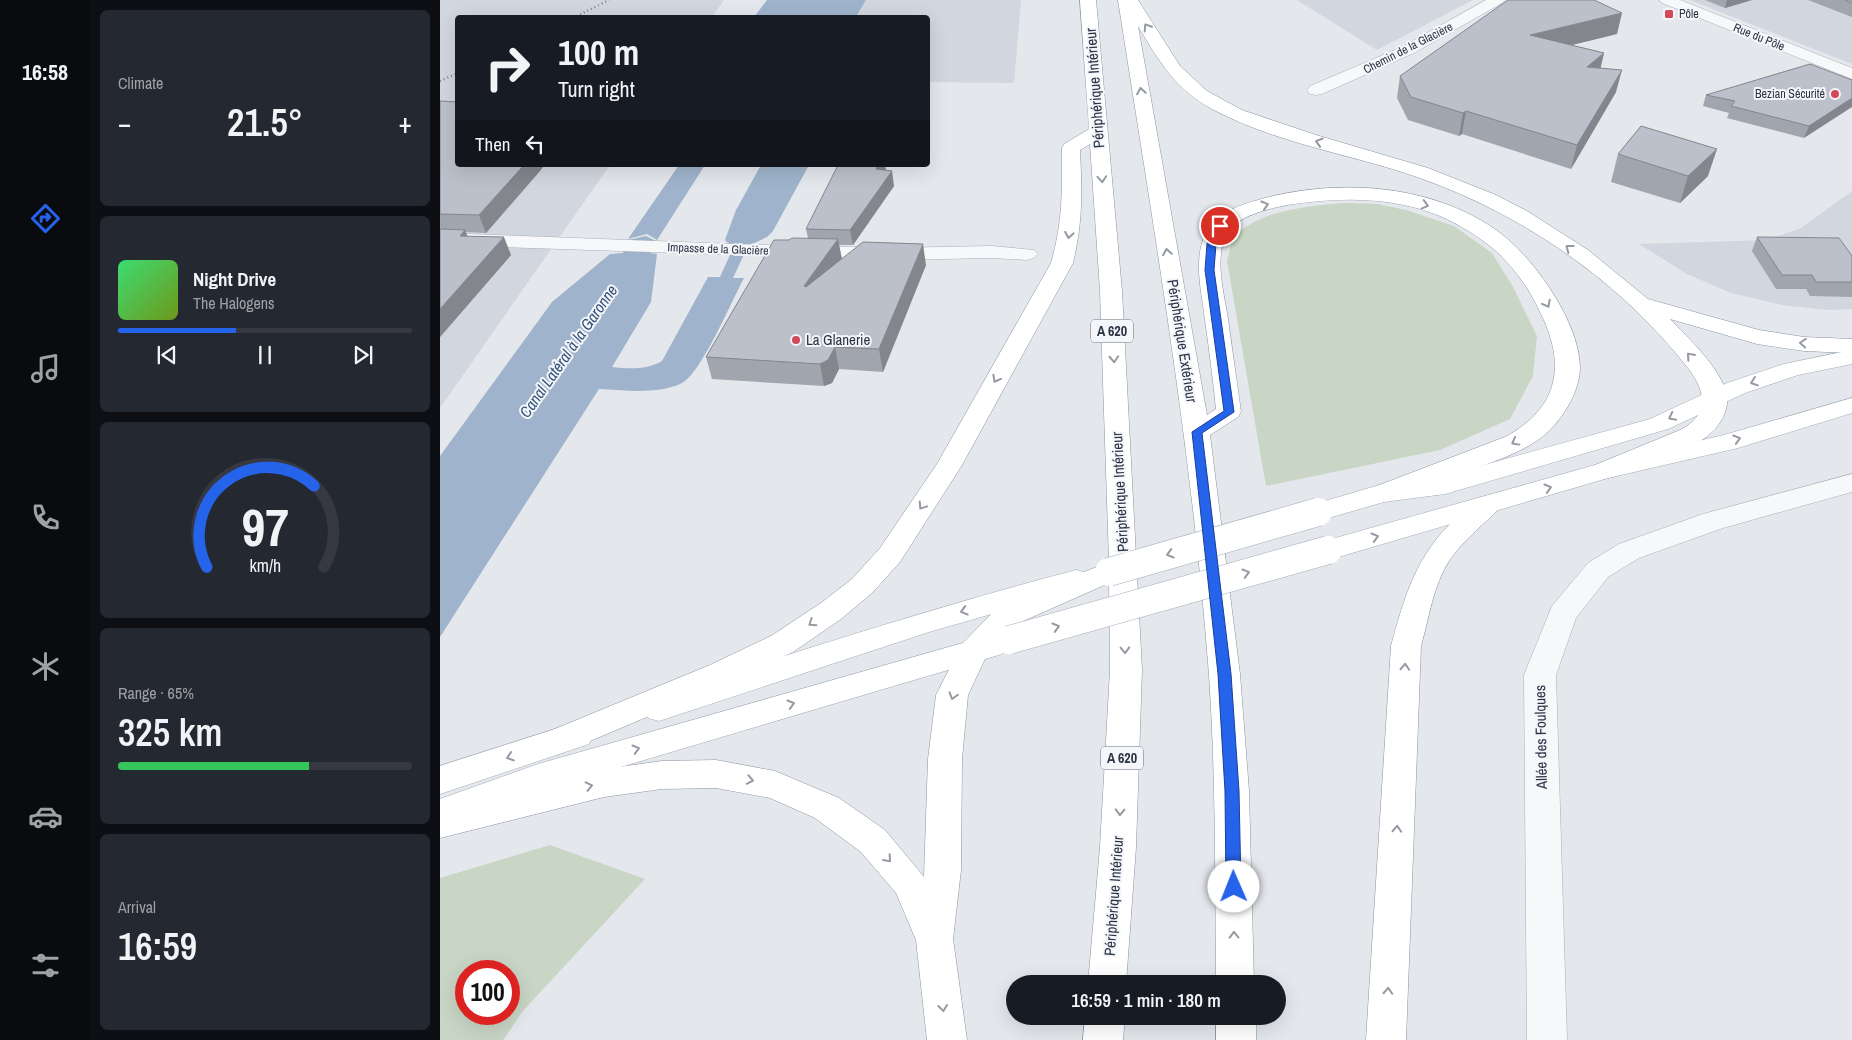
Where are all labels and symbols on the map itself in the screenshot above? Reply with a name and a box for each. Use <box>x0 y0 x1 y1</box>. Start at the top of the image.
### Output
place label: Pôle <box>1679 6 1699 22</box>
marker: Pôle <box>1663 8 1675 20</box>
street label: Chemin de la Glacière <box>1361 19 1455 77</box>
street label: Rue du Pôle <box>1731 19 1787 55</box>
one-way arrow <box>1144 23 1153 32</box>
street label: Périphérique Intérieur <box>1080 27 1109 149</box>
place label: Bezian Sécurité <box>1755 86 1825 102</box>
one-way arrow <box>1136 87 1146 96</box>
marker: Bezian Sécurité <box>1829 88 1841 100</box>
one-way arrow <box>1315 137 1323 147</box>
one-way arrow <box>1096 176 1107 184</box>
one-way arrow <box>1421 199 1429 209</box>
one-way arrow <box>1260 200 1268 210</box>
pin <box>1199 205 1241 247</box>
one-way arrow <box>1065 230 1075 239</box>
street label: Impasse de la Glacière <box>667 239 769 259</box>
one-way arrow <box>1566 245 1575 254</box>
one-way arrow <box>1163 247 1173 256</box>
street label: Périphérique Extérieur <box>1162 278 1203 404</box>
water label: Canal Latéral à la Garonne <box>514 280 622 422</box>
one-way arrow <box>1541 299 1551 308</box>
road number: A 620 <box>1091 320 1133 342</box>
place label: La Glanerie <box>806 329 870 350</box>
marker: La Glanerie <box>790 334 802 346</box>
one-way arrow <box>1799 338 1807 349</box>
one-way arrow <box>1688 353 1696 362</box>
one-way arrow <box>1108 355 1119 363</box>
one-way arrow <box>992 373 1002 382</box>
one-way arrow <box>1750 376 1759 386</box>
one-way arrow <box>1668 411 1677 421</box>
street label: Périphérique Intérieur <box>1106 431 1133 553</box>
one-way arrow <box>1512 435 1521 445</box>
one-way arrow <box>1732 435 1740 445</box>
one-way arrow <box>1543 483 1552 493</box>
one-way arrow <box>919 500 928 510</box>
one-way arrow <box>1370 532 1379 543</box>
one-way arrow <box>1167 549 1175 559</box>
one-way arrow <box>1241 569 1249 579</box>
one-way arrow <box>960 605 968 615</box>
one-way arrow <box>809 617 818 627</box>
one-way arrow <box>1051 623 1059 633</box>
one-way arrow <box>1120 646 1131 654</box>
one-way arrow <box>1400 663 1411 671</box>
street label: Allée des Foulques <box>1529 685 1552 790</box>
one-way arrow <box>949 691 959 700</box>
one-way arrow <box>787 699 795 709</box>
one-way arrow <box>631 745 639 755</box>
road number: A 620 <box>1101 746 1143 770</box>
one-way arrow <box>507 751 515 761</box>
one-way arrow <box>746 775 755 785</box>
one-way arrow <box>585 781 594 792</box>
one-way arrow <box>1115 808 1125 816</box>
one-way arrow <box>1392 825 1403 833</box>
street label: Périphérique Intérieur <box>1099 835 1128 957</box>
one-way arrow <box>883 854 892 863</box>
position arrow <box>1207 860 1259 912</box>
one-way arrow <box>1229 931 1240 939</box>
speed limit sign: 100 <box>455 960 520 1025</box>
one-way arrow <box>1383 987 1394 995</box>
one-way arrow <box>938 1004 948 1012</box>

